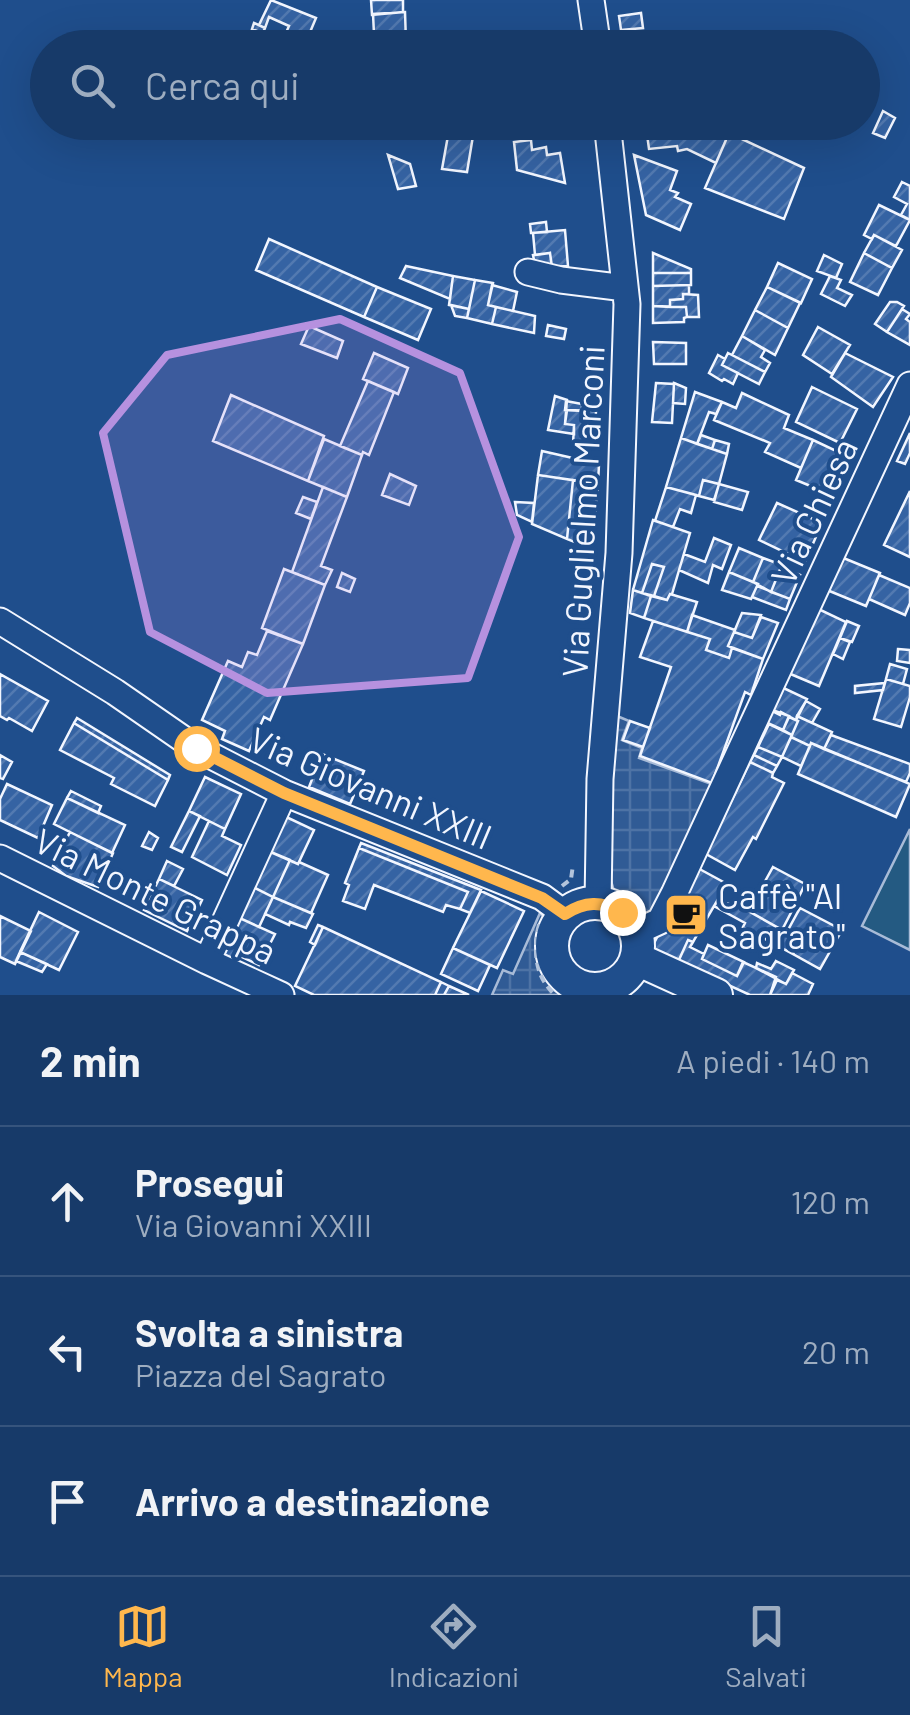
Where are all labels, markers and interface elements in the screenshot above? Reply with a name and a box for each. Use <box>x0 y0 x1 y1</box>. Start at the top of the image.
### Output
search box <box>30 30 880 140</box>
icon: search <box>65 58 120 113</box>
text: Cerca qui <box>145 62 300 108</box>
street label: Via Guglielmo Marconi <box>552 344 612 678</box>
street label: Via Chiesa <box>761 431 865 591</box>
street label: Via Giovanni XXIII <box>243 717 499 857</box>
route start <box>174 726 220 772</box>
street label: Via Monte Grappa <box>28 818 284 972</box>
place label: Caffè "Al Sagrato" <box>718 874 845 956</box>
route end <box>600 890 646 936</box>
cafe icon: Caffè "Al Sagrato" <box>663 892 709 938</box>
text: 2 min <box>40 1035 141 1085</box>
text: A piedi · 140 m <box>676 1041 870 1079</box>
text: Prosegui <box>135 1159 284 1205</box>
icon: ahead <box>40 1174 95 1229</box>
text: 120 m <box>791 1182 870 1220</box>
text: Via Giovanni XXIII <box>135 1205 372 1243</box>
text: Svolta a sinistra <box>135 1309 403 1355</box>
icon: left <box>40 1324 95 1379</box>
text: 20 m <box>802 1332 870 1370</box>
text: Piazza del Sagrato <box>135 1355 387 1393</box>
icon: arrive <box>40 1474 95 1529</box>
text: Arrivo a destinazione <box>135 1478 490 1524</box>
tab: Mappa <box>103 1599 183 1693</box>
tab: Indicazioni <box>389 1599 519 1693</box>
tab: Salvati <box>725 1599 807 1693</box>

